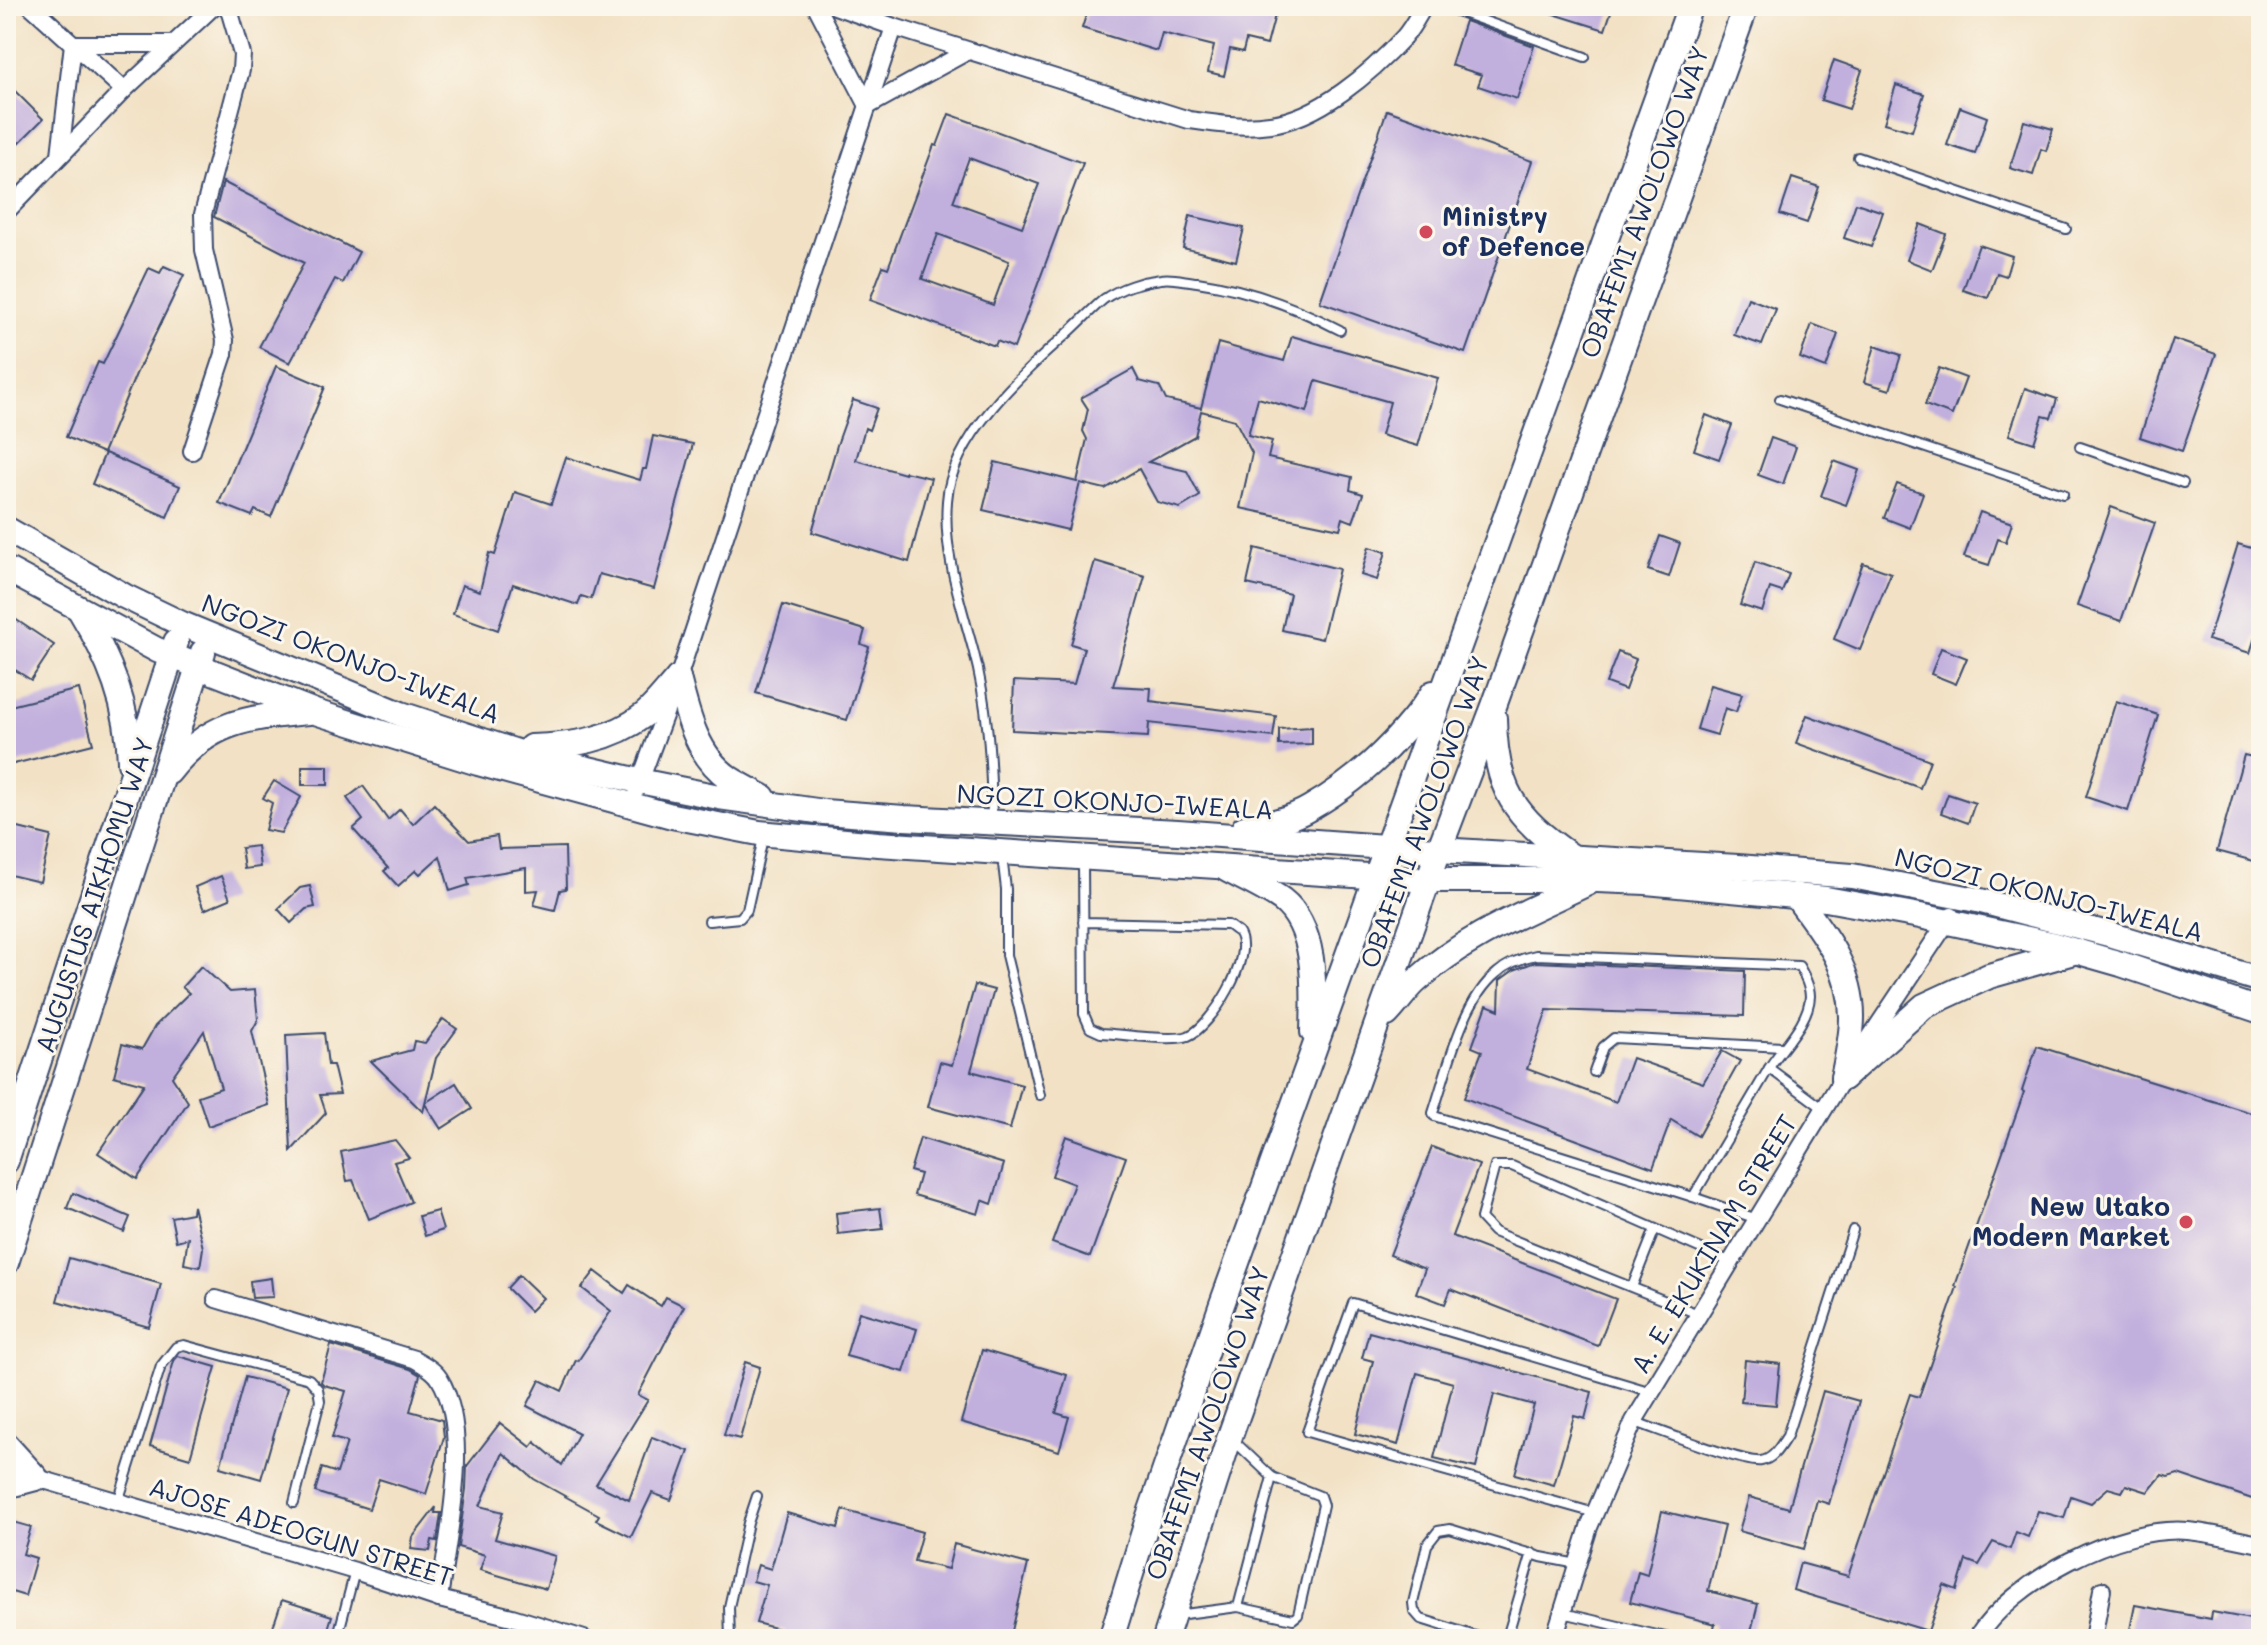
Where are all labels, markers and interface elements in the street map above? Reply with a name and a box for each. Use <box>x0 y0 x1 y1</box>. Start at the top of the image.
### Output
street label: OBAFEMI AWOLOWO WAY <box>1572 41 1716 362</box>
place label: Ministry of Defence <box>1442 199 1585 263</box>
marker: Ministry of Defence <box>1417 223 1435 241</box>
street label: NGOZI OKONJO-IWEALA <box>197 585 505 731</box>
street label: OBAFEMI AWOLOWO WAY <box>1352 651 1496 972</box>
street label: AUGUSTUS AIKHOMU WAY <box>27 733 161 1057</box>
street label: NGOZI OKONJO-IWEALA <box>956 776 1274 826</box>
street label: NGOZI OKONJO-IWEALA <box>1891 839 2207 949</box>
street label: A. E. EKUKINAM STREET <box>1622 1108 1804 1379</box>
place label: New Utako Modern Market <box>1972 1189 2170 1253</box>
marker: New Utako Modern Market <box>2177 1213 2195 1231</box>
street label: OBAFEMI AWOLOWO WAY <box>1137 1261 1277 1584</box>
street label: AJOSE ADEOGUN STREET <box>145 1469 457 1594</box>

